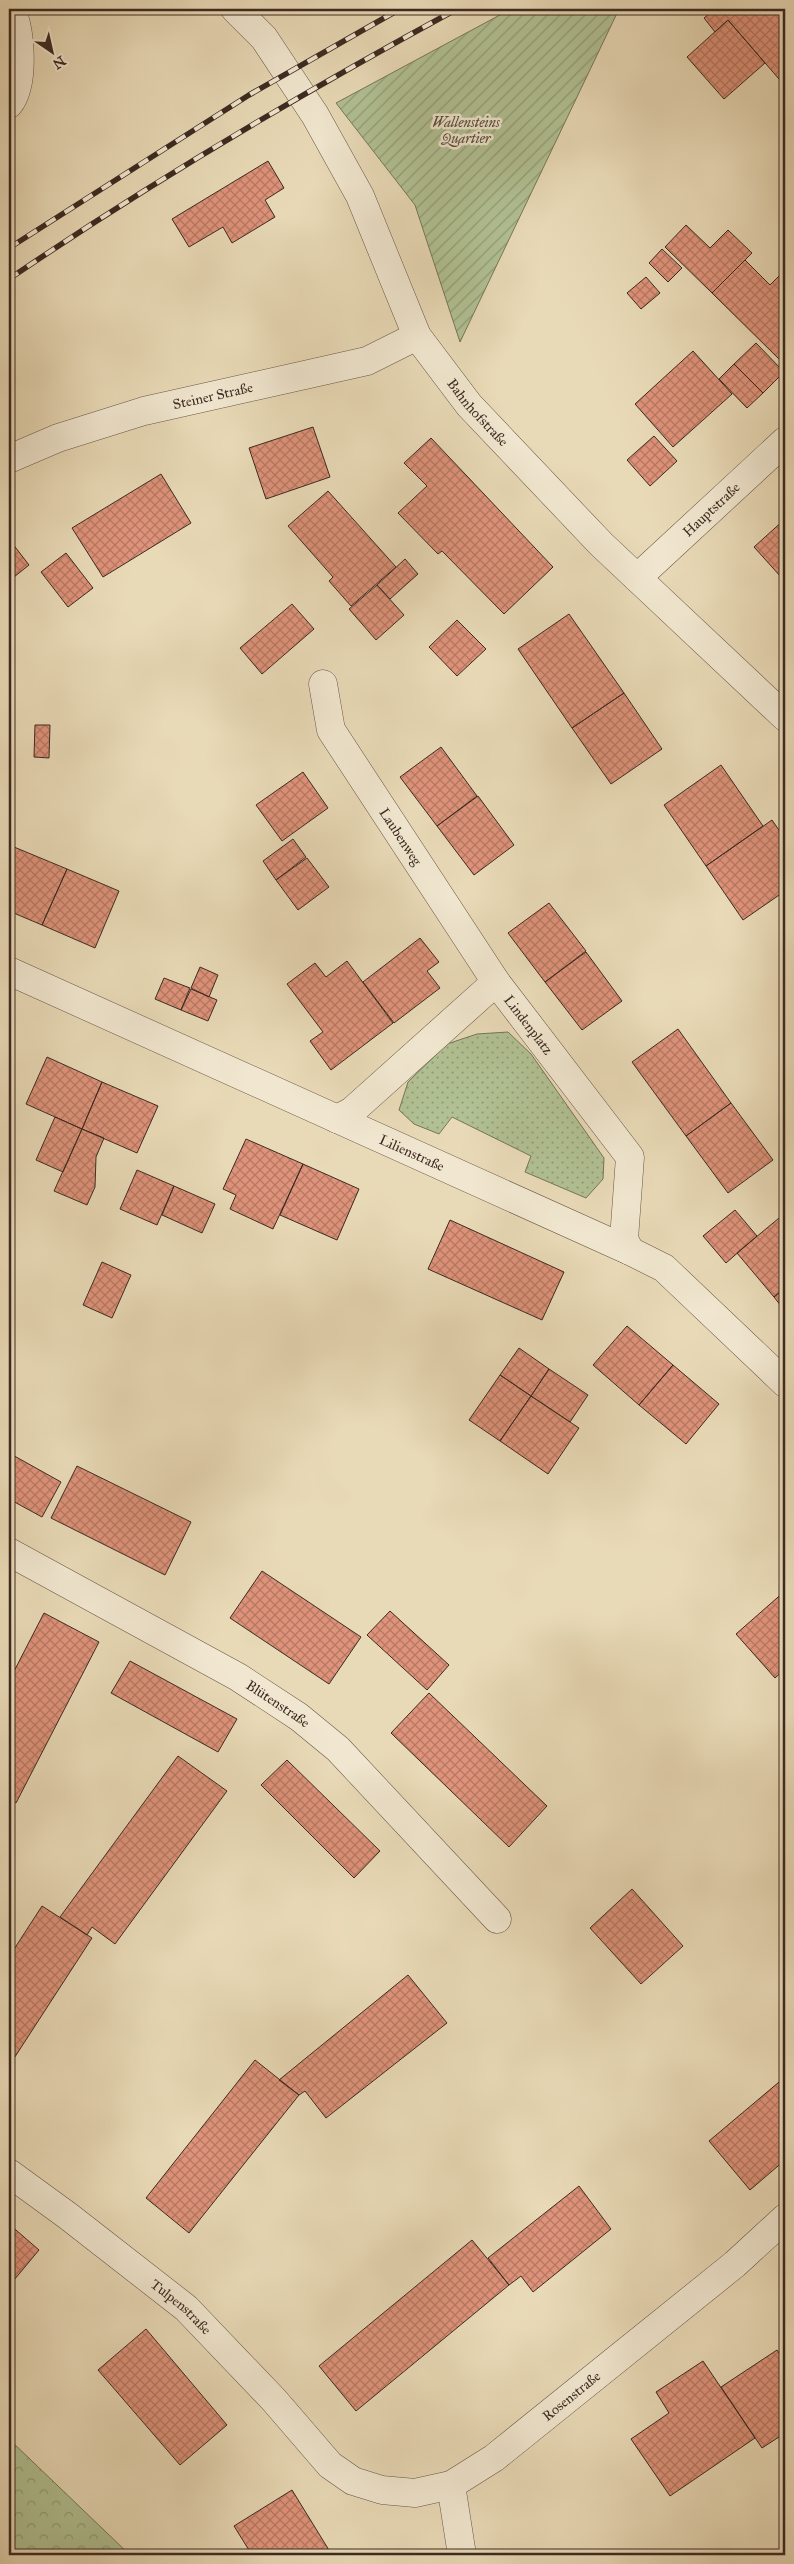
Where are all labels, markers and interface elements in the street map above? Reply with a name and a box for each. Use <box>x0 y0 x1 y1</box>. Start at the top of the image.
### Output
north arrow <box>28 28 78 78</box>
text: N <box>49 52 69 73</box>
park label: Wallensteins Quartier <box>432 114 501 147</box>
street label: Bahnhofstraße <box>443 376 512 450</box>
street label: Steiner Straße <box>171 379 255 413</box>
street label: Hauptstraße <box>679 479 744 540</box>
street label: Laubenweg <box>375 805 426 869</box>
street label: Lindenplatz <box>500 992 557 1058</box>
street label: Lilienstraße <box>377 1131 447 1175</box>
street label: Blütenstraße <box>243 1677 313 1732</box>
street label: Tulpenstraße <box>147 2276 215 2338</box>
street label: Rosenstraße <box>539 2368 604 2425</box>

